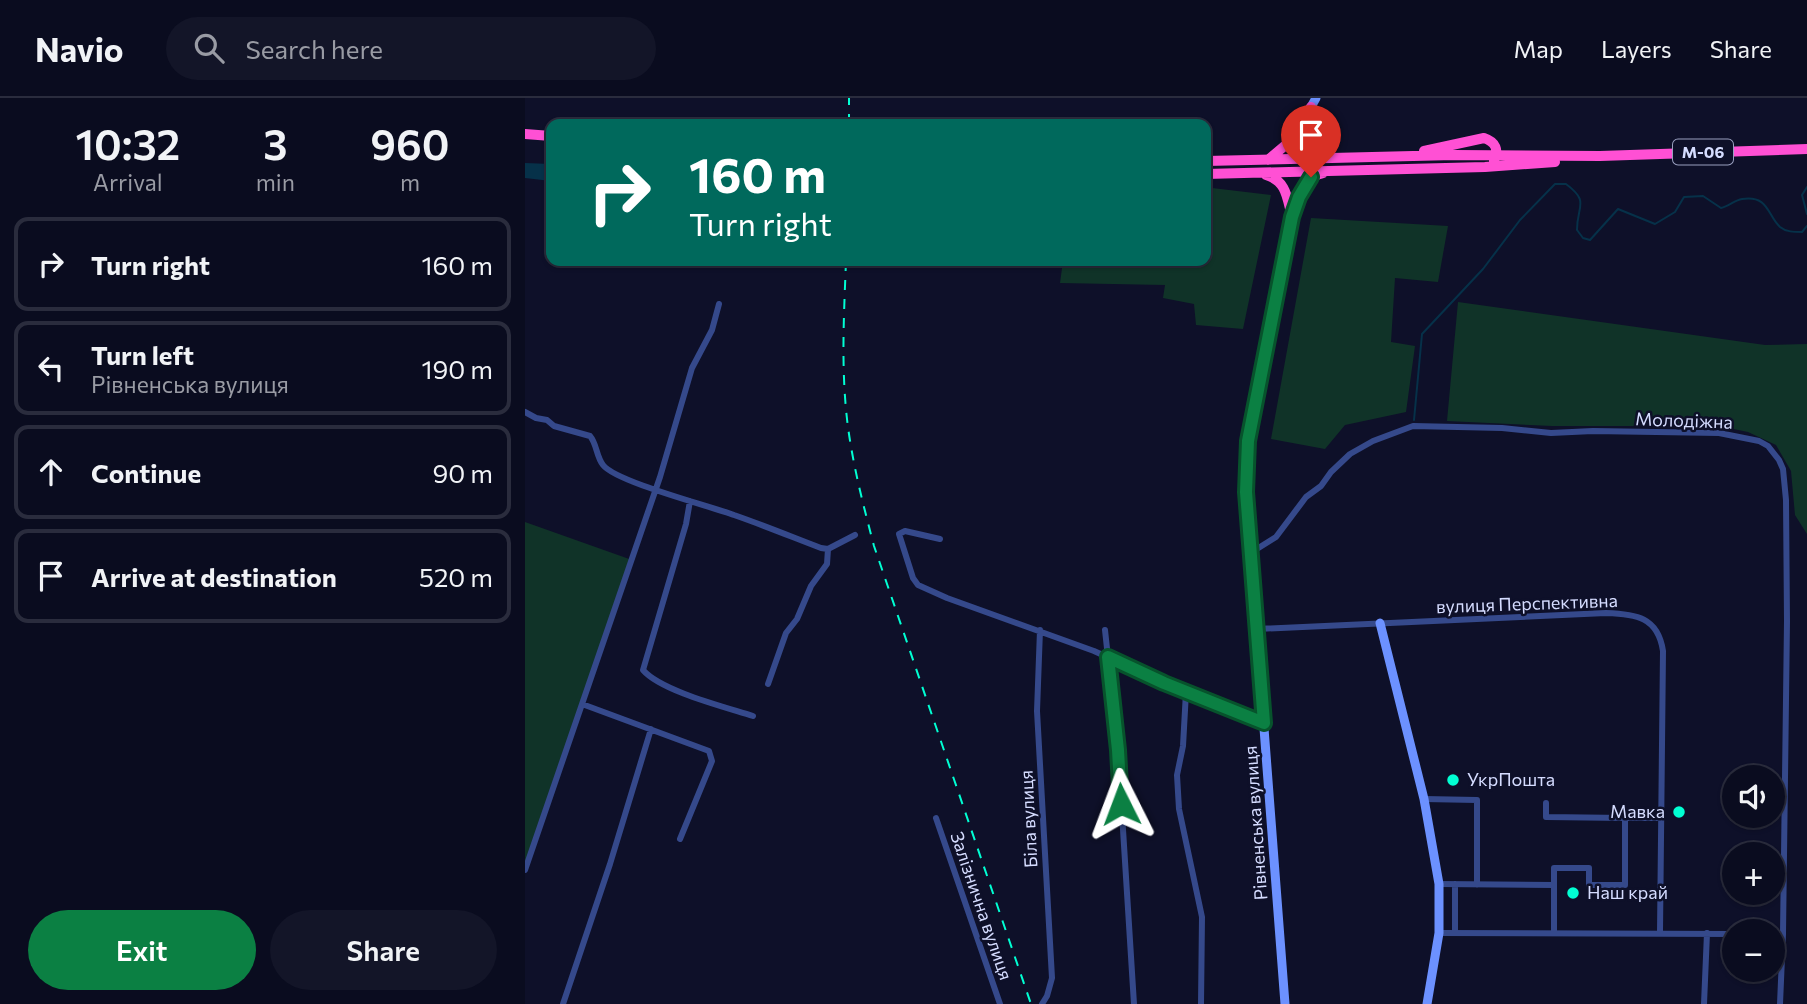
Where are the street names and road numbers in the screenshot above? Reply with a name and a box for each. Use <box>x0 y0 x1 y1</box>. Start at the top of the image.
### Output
road number: М-06 <box>1673 140 1733 164</box>
street label: Молодіжна <box>1635 407 1733 433</box>
street label: вулиця Перспективна <box>1436 589 1618 617</box>
street label: Рівненська вулиця <box>1239 745 1271 901</box>
street label: Біла вулиця <box>1014 770 1042 869</box>
street label: Залізнична вулиця <box>946 829 1018 983</box>

